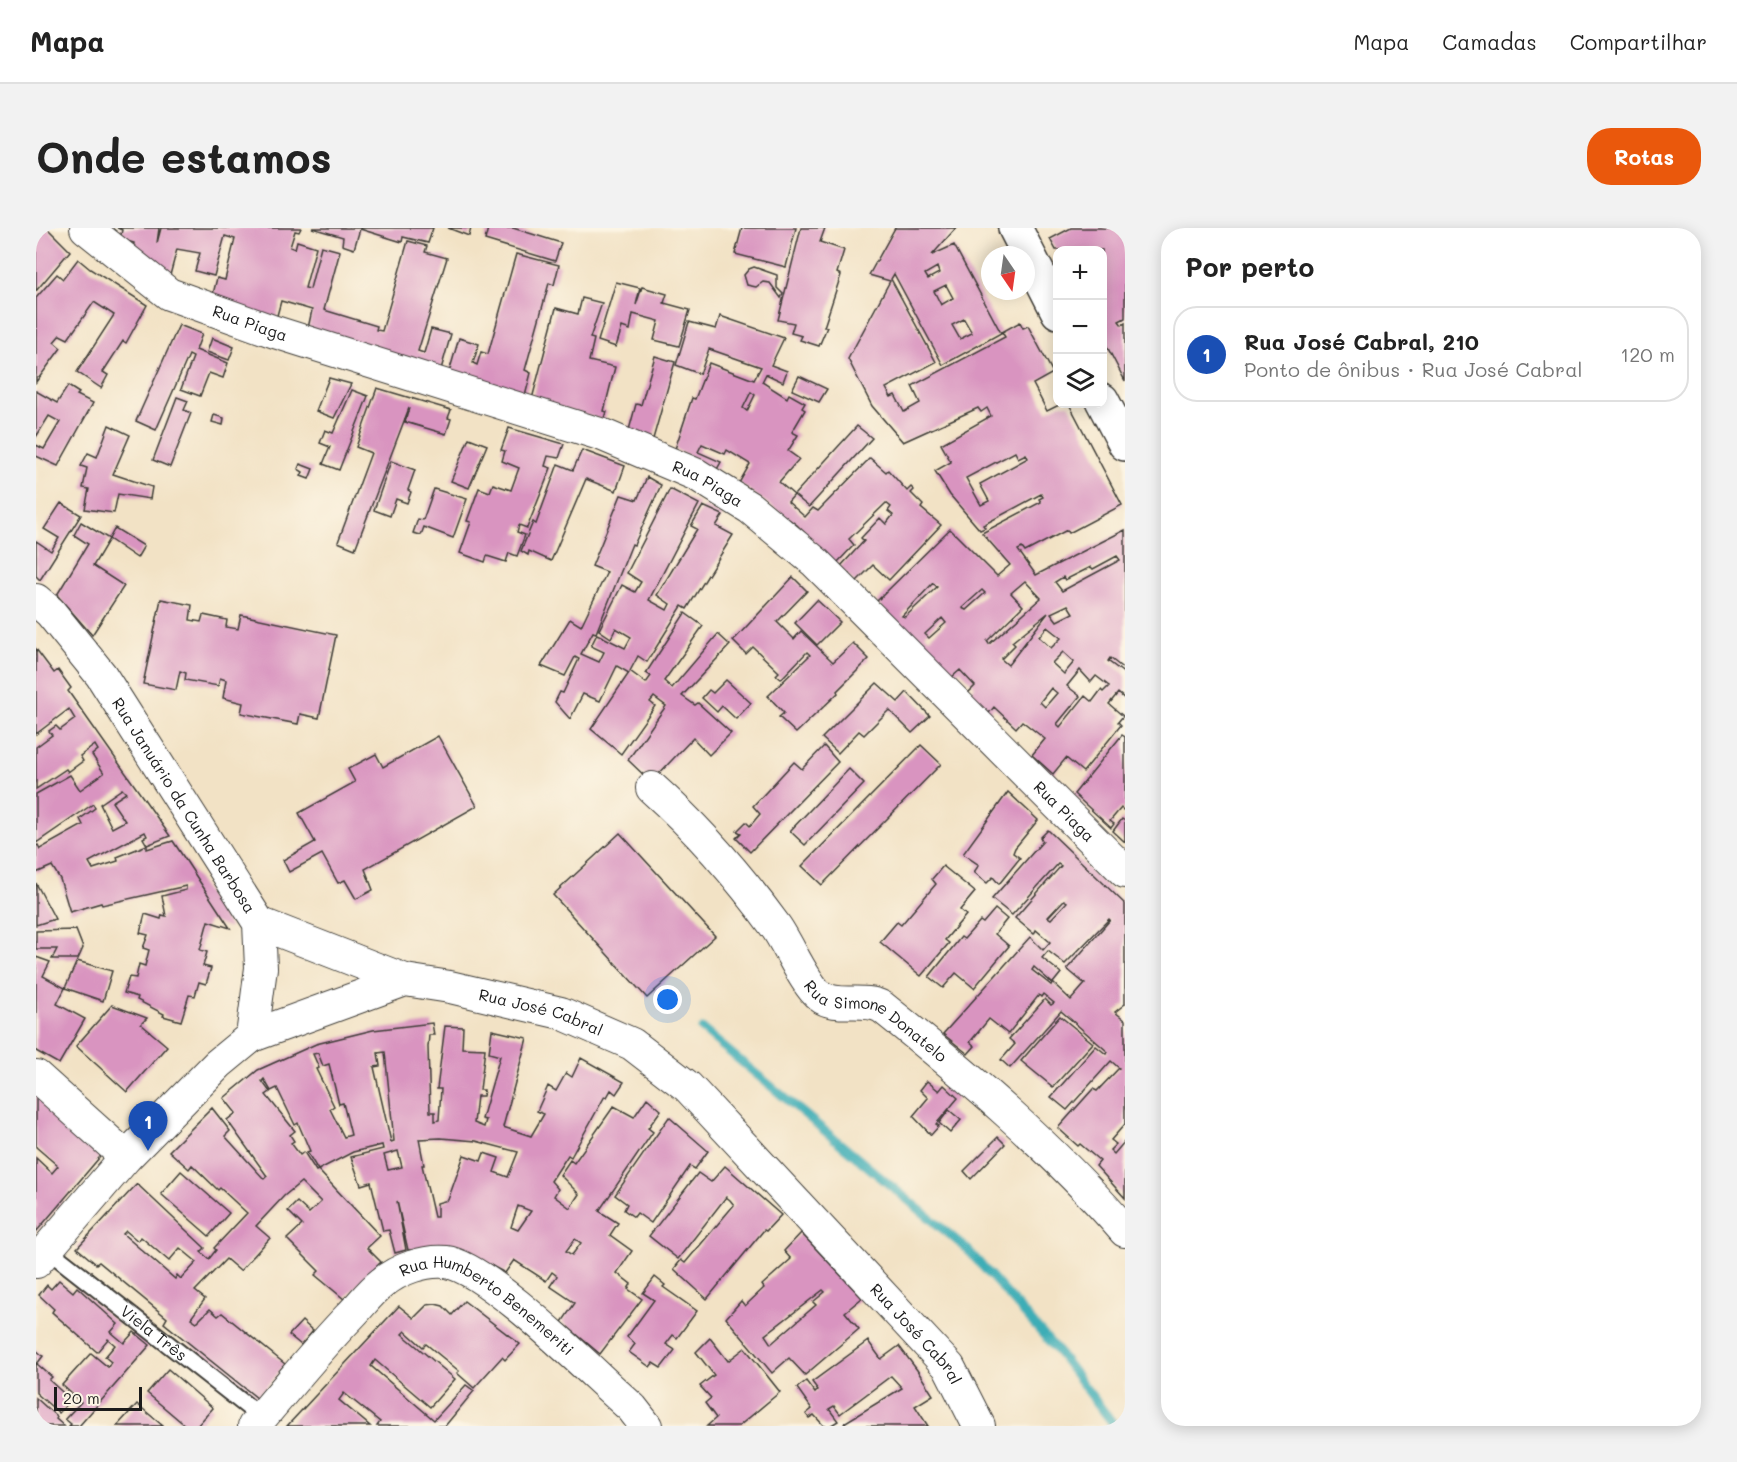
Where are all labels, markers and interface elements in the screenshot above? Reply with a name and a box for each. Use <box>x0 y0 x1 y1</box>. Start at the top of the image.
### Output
text: Mapa <box>30 23 105 59</box>
text: Mapa <box>1353 28 1409 55</box>
text: Camadas <box>1442 28 1537 55</box>
text: Compartilhar <box>1570 28 1707 55</box>
button: Rotas <box>1587 128 1701 185</box>
text: Onde estamos <box>36 129 332 184</box>
north arrow <box>981 246 1035 300</box>
map controls <box>1053 246 1107 408</box>
button: + <box>1053 246 1107 300</box>
text: Por perto <box>1185 250 1314 284</box>
street label: Rua Piaga <box>210 299 290 345</box>
button: − <box>1053 300 1107 354</box>
text: Rua José Cabral, 210 <box>1244 327 1479 356</box>
text: 1 <box>1202 341 1211 367</box>
text: 120 m <box>1620 341 1675 367</box>
button: layers <box>1053 354 1107 408</box>
text: Ponto de ônibus · Rua José Cabral <box>1244 356 1583 382</box>
street label: Rua Piaga <box>670 455 747 511</box>
street label: Rua Januário da Cunha Barbosa <box>108 693 261 917</box>
street label: Rua Piaga <box>1030 776 1100 846</box>
street label: Rua Simone Donatelo <box>800 976 952 1066</box>
street label: Rua José Cabral <box>477 983 606 1040</box>
your location <box>653 985 682 1014</box>
pin: 1 <box>128 1102 168 1151</box>
street label: Rua Humberto Benemeriti <box>396 1251 579 1360</box>
street label: Rua José Cabral <box>866 1278 967 1388</box>
street label: Viela Três <box>117 1300 192 1365</box>
scale bar <box>54 1384 142 1412</box>
text: 20 m <box>63 1387 100 1408</box>

